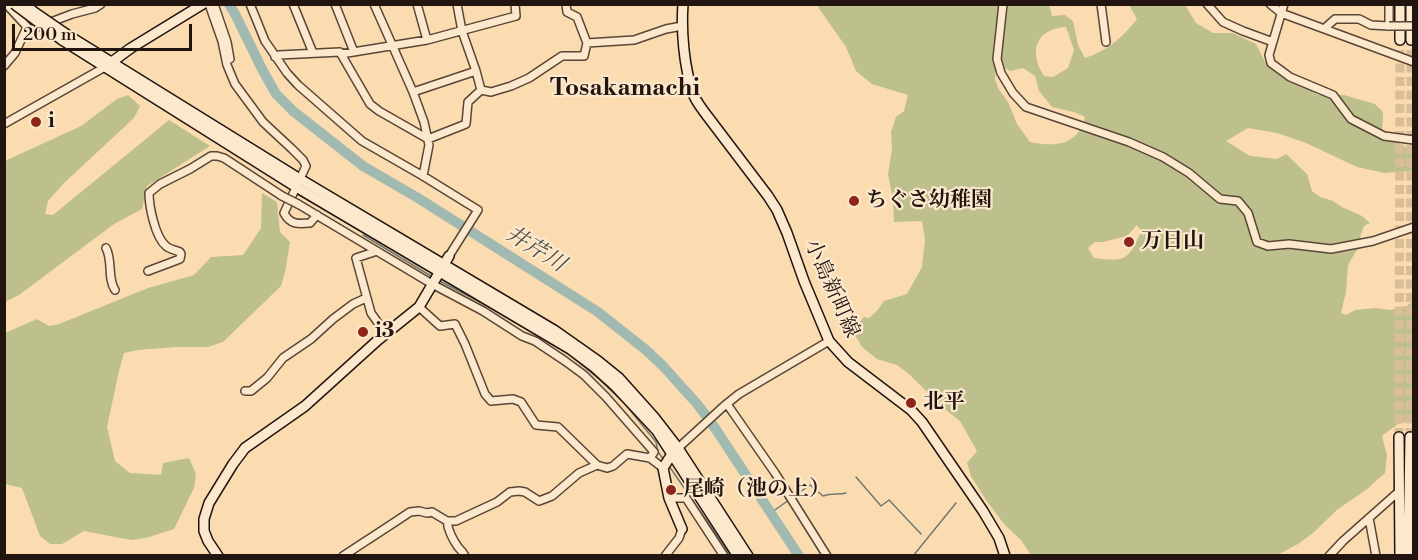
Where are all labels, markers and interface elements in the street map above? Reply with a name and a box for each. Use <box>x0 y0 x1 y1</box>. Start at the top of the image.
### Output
scale bar <box>15 12 195 50</box>
text: 200 m <box>23 23 77 46</box>
district label: Tosakamachi <box>550 75 700 103</box>
place label: i <box>48 109 55 135</box>
marker: i <box>29 115 43 129</box>
place label: ちぐさ幼稚園 <box>866 188 992 214</box>
marker: ちぐさ幼稚園 <box>847 194 861 208</box>
water label: 井芹川 <box>500 221 570 279</box>
place label: 万日山 <box>1141 229 1204 255</box>
marker: 万日山 <box>1122 235 1136 249</box>
street label: 小島新町線 <box>798 236 864 342</box>
place label: i3 <box>375 319 394 345</box>
marker: i3 <box>356 325 370 339</box>
place label: 北平 <box>923 390 965 416</box>
marker: 北平 <box>904 396 918 410</box>
place label: 尾崎（池の上） <box>683 477 830 503</box>
marker: 尾崎（池の上） <box>664 483 678 497</box>

